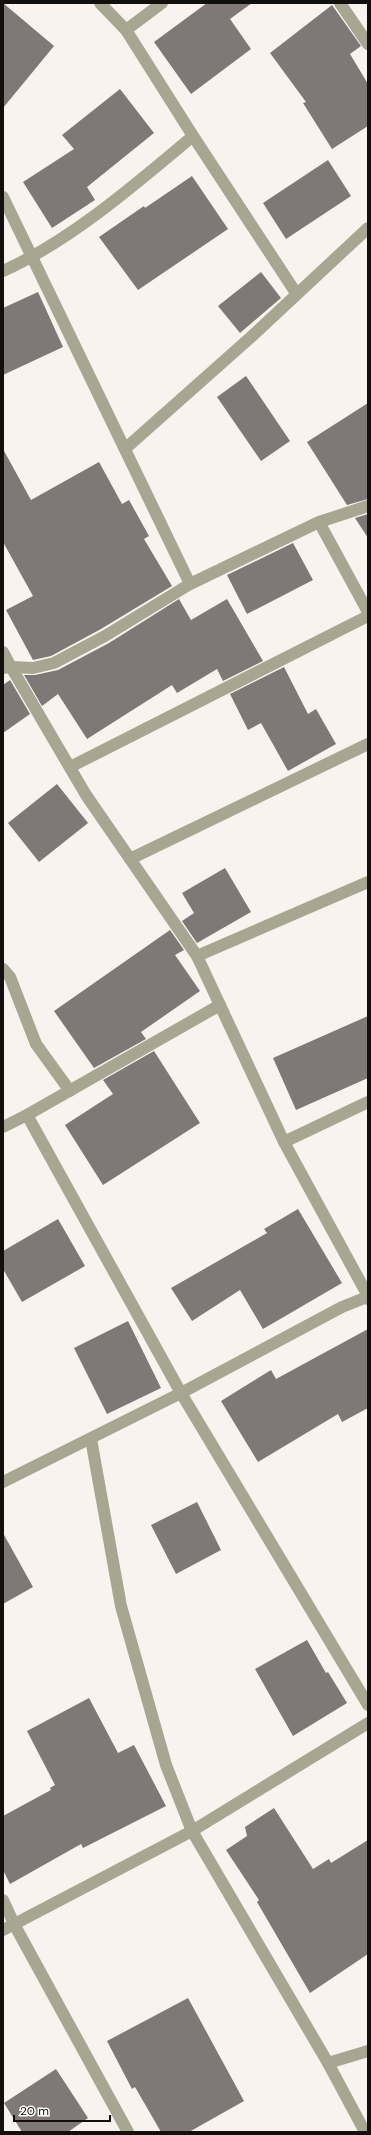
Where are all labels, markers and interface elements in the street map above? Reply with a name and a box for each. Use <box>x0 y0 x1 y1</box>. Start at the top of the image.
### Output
scale bar <box>14 2097 110 2123</box>
text: 20 m <box>20 2103 49 2119</box>

